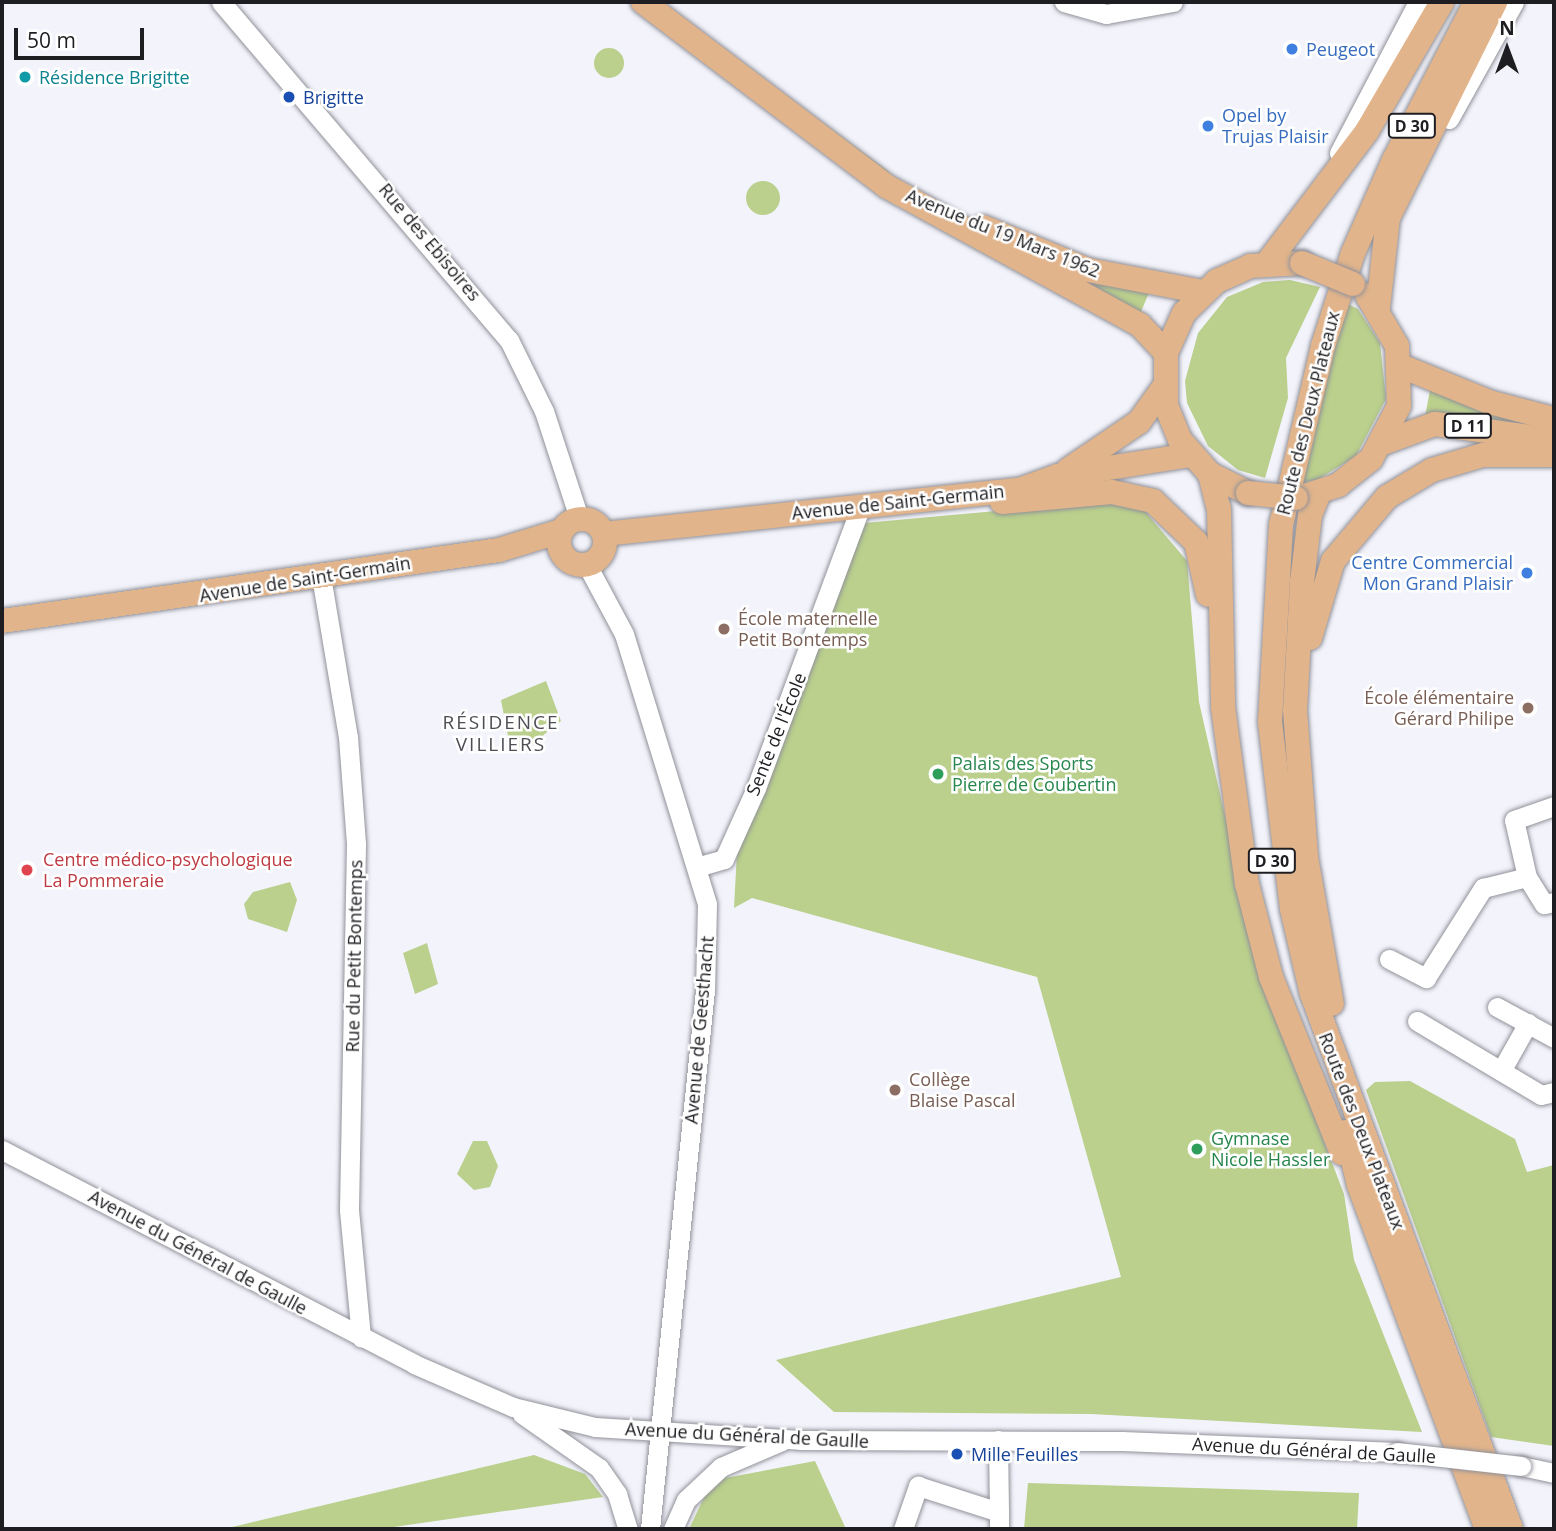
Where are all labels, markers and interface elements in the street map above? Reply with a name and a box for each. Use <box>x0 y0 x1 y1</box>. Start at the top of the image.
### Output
scale bar <box>18 14 147 58</box>
north arrow <box>1472 14 1542 84</box>
text: N <box>1499 15 1515 41</box>
text: 50 m <box>27 26 76 54</box>
place label: Peugeot <box>1306 38 1375 60</box>
marker: Peugeot <box>1284 41 1300 57</box>
place label: Résidence Brigitte <box>39 66 190 88</box>
marker: Résidence Brigitte <box>17 69 33 85</box>
place label: Brigitte <box>303 86 364 108</box>
marker: Brigitte <box>281 89 297 105</box>
place label: Opel by Trujas Plaisir <box>1222 105 1329 148</box>
road number: D 30 <box>1388 114 1436 138</box>
marker: Opel by Trujas Plaisir <box>1200 118 1216 134</box>
street label: Rue des Ebisoires <box>375 179 485 305</box>
street label: Avenue du 19 Mars 1962 <box>903 184 1103 282</box>
street label: Route des Deux Plateaux <box>1272 309 1344 517</box>
road number: D 11 <box>1444 414 1492 438</box>
street label: Avenue de Saint-Germain <box>791 480 1005 524</box>
street label: Avenue de Saint-Germain <box>198 552 412 606</box>
place label: Centre Commercial Mon Grand Plaisir <box>1351 552 1513 594</box>
marker: Centre Commercial Mon Grand Plaisir <box>1519 565 1535 581</box>
place label: École maternelle Petit Bontemps <box>738 608 878 650</box>
marker: École maternelle Petit Bontemps <box>716 621 732 637</box>
street label: Sente de l'École <box>742 669 810 799</box>
place label: École élémentaire Gérard Philipe <box>1364 687 1514 730</box>
marker: École élémentaire Gérard Philipe <box>1520 700 1536 716</box>
district label: RÉSIDENCE VILLIERS <box>444 712 558 756</box>
place label: Palais des Sports Pierre de Coubertin <box>952 753 1116 796</box>
marker: Palais des Sports Pierre de Coubertin <box>930 766 946 782</box>
road number: D 30 <box>1248 848 1296 874</box>
place label: Centre médico-psychologique La Pommeraie <box>43 849 293 892</box>
street label: Rue du Petit Bontemps <box>342 859 366 1053</box>
marker: Centre médico-psychologique La Pommeraie <box>17 860 37 880</box>
street label: Avenue de Geesthacht <box>680 935 718 1125</box>
street label: Route des Deux Plateaux <box>1314 1029 1410 1233</box>
place label: Collège Blaise Pascal <box>909 1069 1016 1112</box>
marker: Collège Blaise Pascal <box>887 1082 903 1098</box>
place label: Gymnase Nicole Hassler <box>1211 1128 1330 1170</box>
marker: Gymnase Nicole Hassler <box>1189 1141 1205 1157</box>
street label: Avenue du Général de Gaulle <box>85 1185 311 1319</box>
street label: Avenue du Général de Gaulle <box>625 1418 869 1452</box>
street label: Avenue du Général de Gaulle <box>1192 1433 1436 1467</box>
place label: Mille Feuilles <box>971 1443 1078 1465</box>
marker: Mille Feuilles <box>949 1446 965 1462</box>

